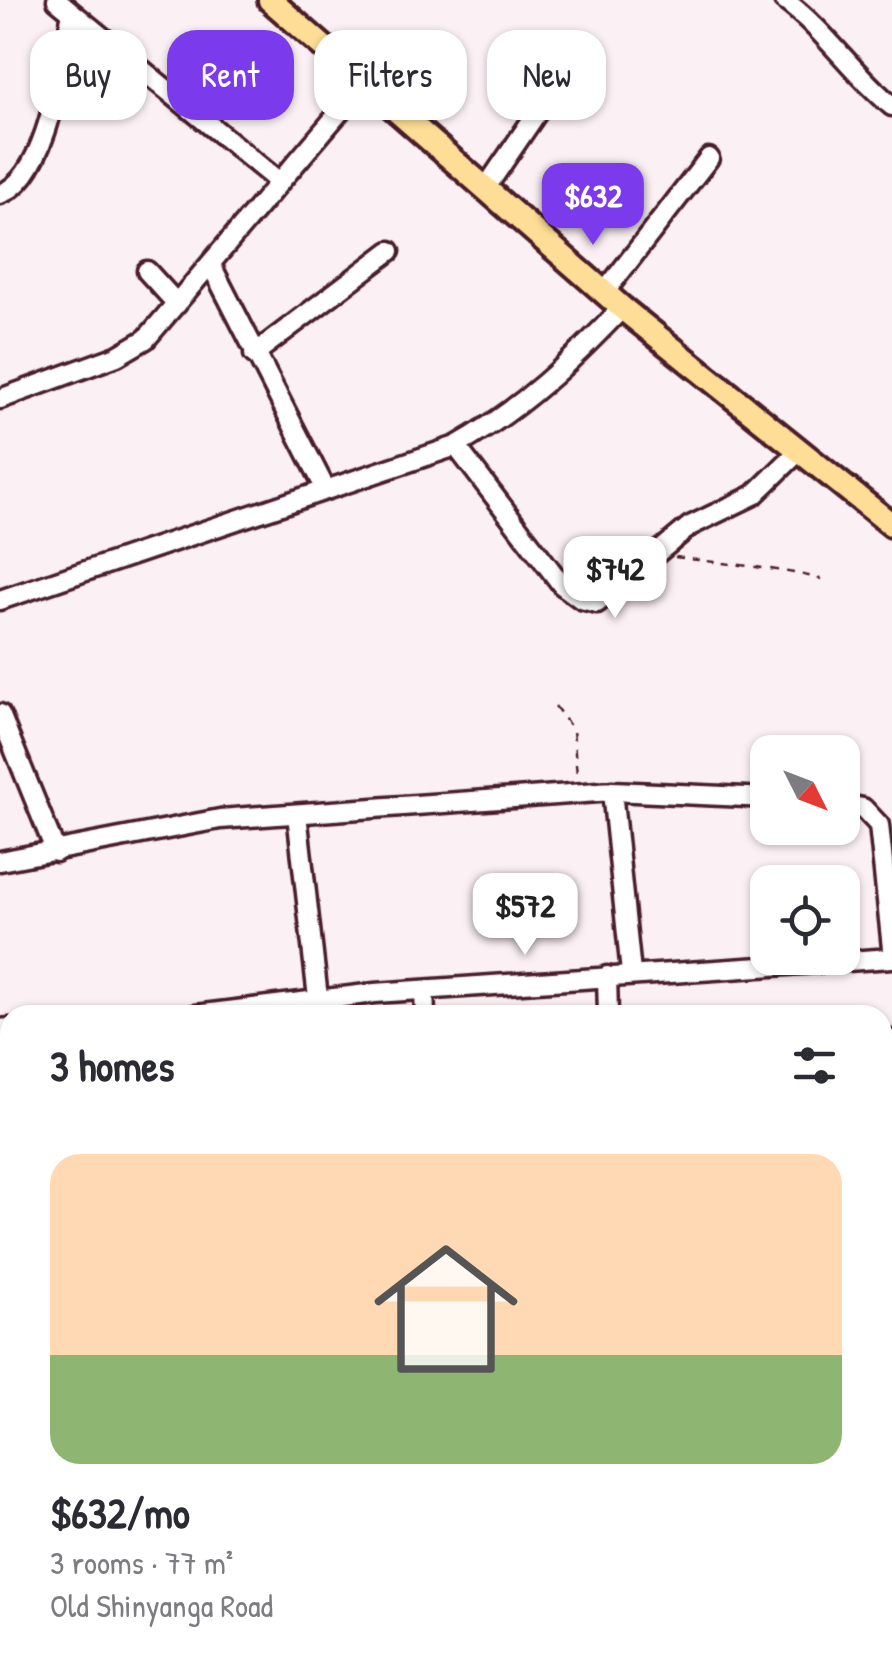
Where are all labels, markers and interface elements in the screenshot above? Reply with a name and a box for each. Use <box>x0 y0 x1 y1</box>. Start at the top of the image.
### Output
chip: Buy <box>30 30 147 120</box>
chip: Rent <box>167 30 294 120</box>
chip: Filters <box>314 30 467 120</box>
chip: New <box>487 30 606 120</box>
pin: $632 <box>534 163 652 248</box>
text: $632 <box>564 174 622 217</box>
pin: $742 <box>556 536 674 621</box>
text: $742 <box>585 547 645 590</box>
north arrow <box>750 735 860 845</box>
map controls <box>750 735 860 975</box>
button: locate <box>750 865 860 975</box>
pin: $572 <box>466 873 584 958</box>
text: $572 <box>495 884 555 927</box>
text: 3 homes <box>50 1037 175 1094</box>
icon: filters <box>787 1038 842 1093</box>
icon: home <box>356 1219 536 1399</box>
text: $632/mo <box>50 1484 190 1541</box>
text: 3 rooms · 77 m² <box>50 1541 233 1584</box>
text: Old Shinyanga Road <box>50 1584 273 1627</box>

